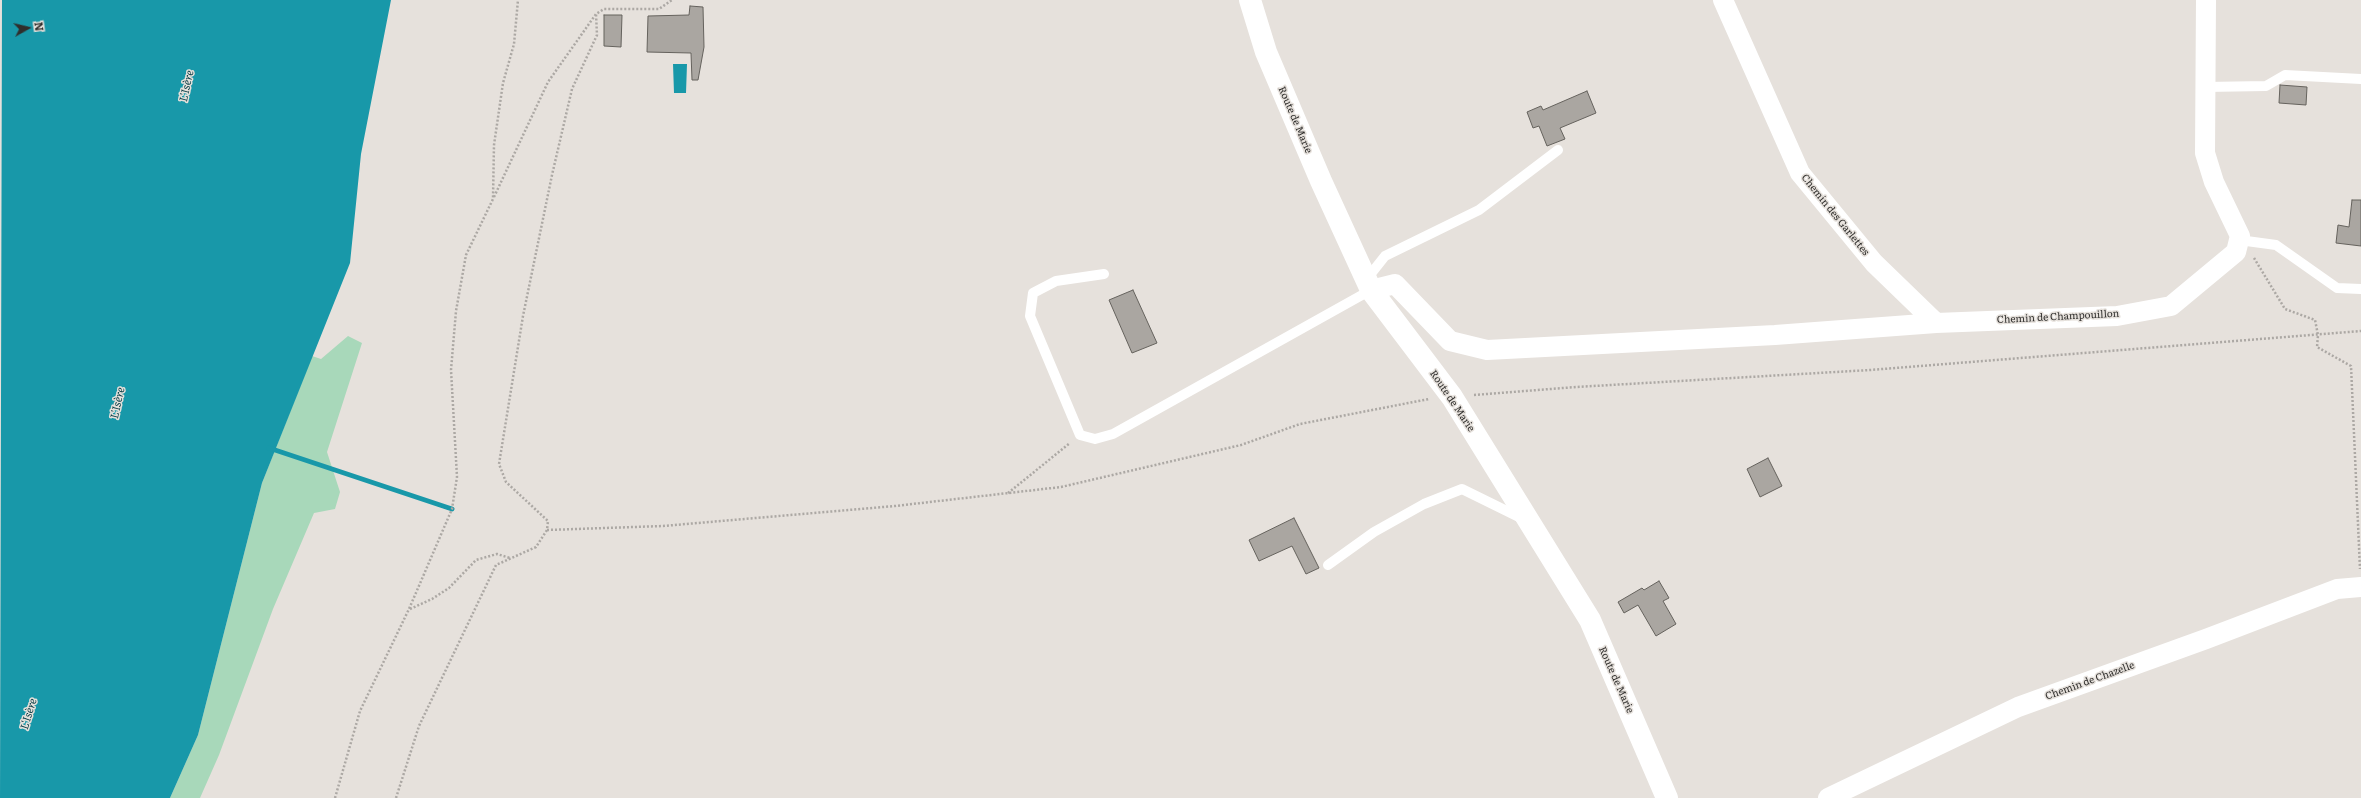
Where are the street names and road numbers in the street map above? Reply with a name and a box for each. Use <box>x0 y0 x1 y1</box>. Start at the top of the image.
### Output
street label: Route de Marie <box>1275 85 1315 155</box>
street label: Chemin des Garlettes <box>1799 172 1871 258</box>
street label: Chemin de Champouillon <box>1997 308 2119 326</box>
street label: Route de Marie <box>1427 368 1477 434</box>
street label: Route de Marie <box>1596 645 1636 715</box>
street label: Chemin de Chazelle <box>2044 659 2136 703</box>

